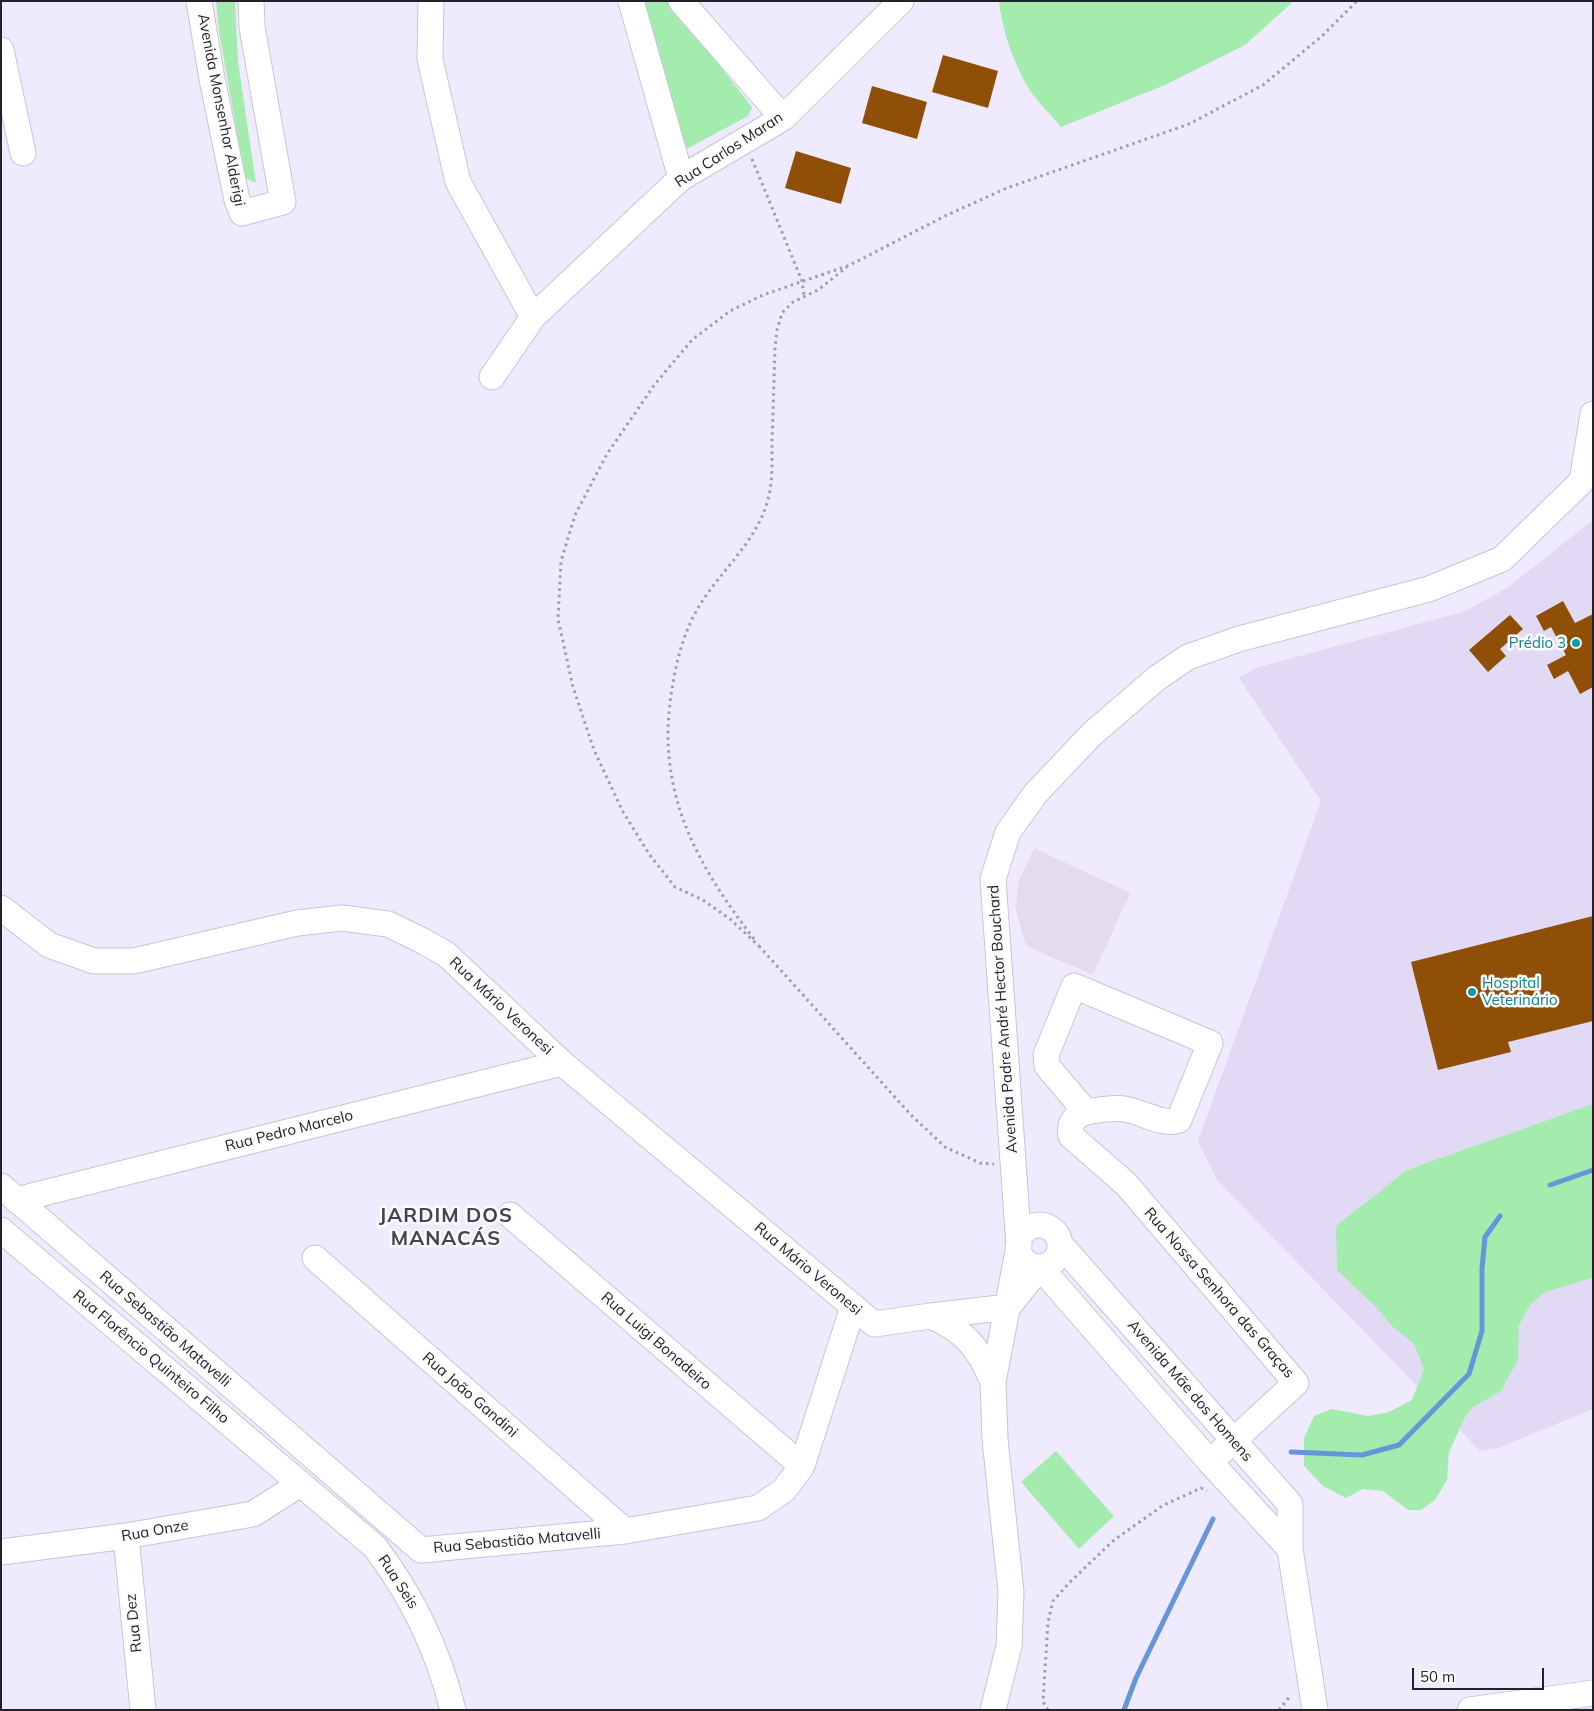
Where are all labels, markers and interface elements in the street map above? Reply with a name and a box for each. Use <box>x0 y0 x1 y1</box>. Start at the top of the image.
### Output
street label: Avenida Monsenhor Alderigi <box>194 12 248 208</box>
street label: Rua Carlos Maran <box>672 108 786 192</box>
place label: Prédio 3 <box>1509 634 1566 652</box>
marker: Prédio 3 <box>1570 637 1582 649</box>
street label: Avenida Padre André Hector Bouchard <box>985 884 1021 1154</box>
street label: Rua Mário Veronesi <box>446 953 556 1059</box>
place label: Hospital Veterinário <box>1482 974 1557 1009</box>
marker: Hospital Veterinário <box>1466 986 1478 998</box>
street label: Rua Pedro Marcelo <box>223 1106 355 1156</box>
district label: JARDIM DOS MANACÁS <box>378 1204 514 1251</box>
street label: Rua Nossa Senhora das Graças <box>1140 1204 1298 1382</box>
street label: Rua Mário Veronesi <box>751 1219 865 1319</box>
street label: Rua Sebastião Matavelli <box>96 1267 234 1391</box>
street label: Rua Florêncio Quinteiro Filho <box>69 1286 233 1428</box>
street label: Rua Luigi Bonadeiro <box>597 1288 715 1394</box>
street label: Avenida Mãe dos Homens <box>1124 1317 1256 1465</box>
street label: Rua João Gandini <box>419 1349 521 1441</box>
street label: Rua Onze <box>120 1516 190 1546</box>
street label: Rua Sebastião Matavelli <box>433 1525 601 1557</box>
street label: Rua Seis <box>374 1552 422 1612</box>
street label: Rua Dez <box>122 1593 146 1653</box>
scale bar <box>1414 1658 1546 1690</box>
text: 50 m <box>1420 1667 1455 1686</box>

